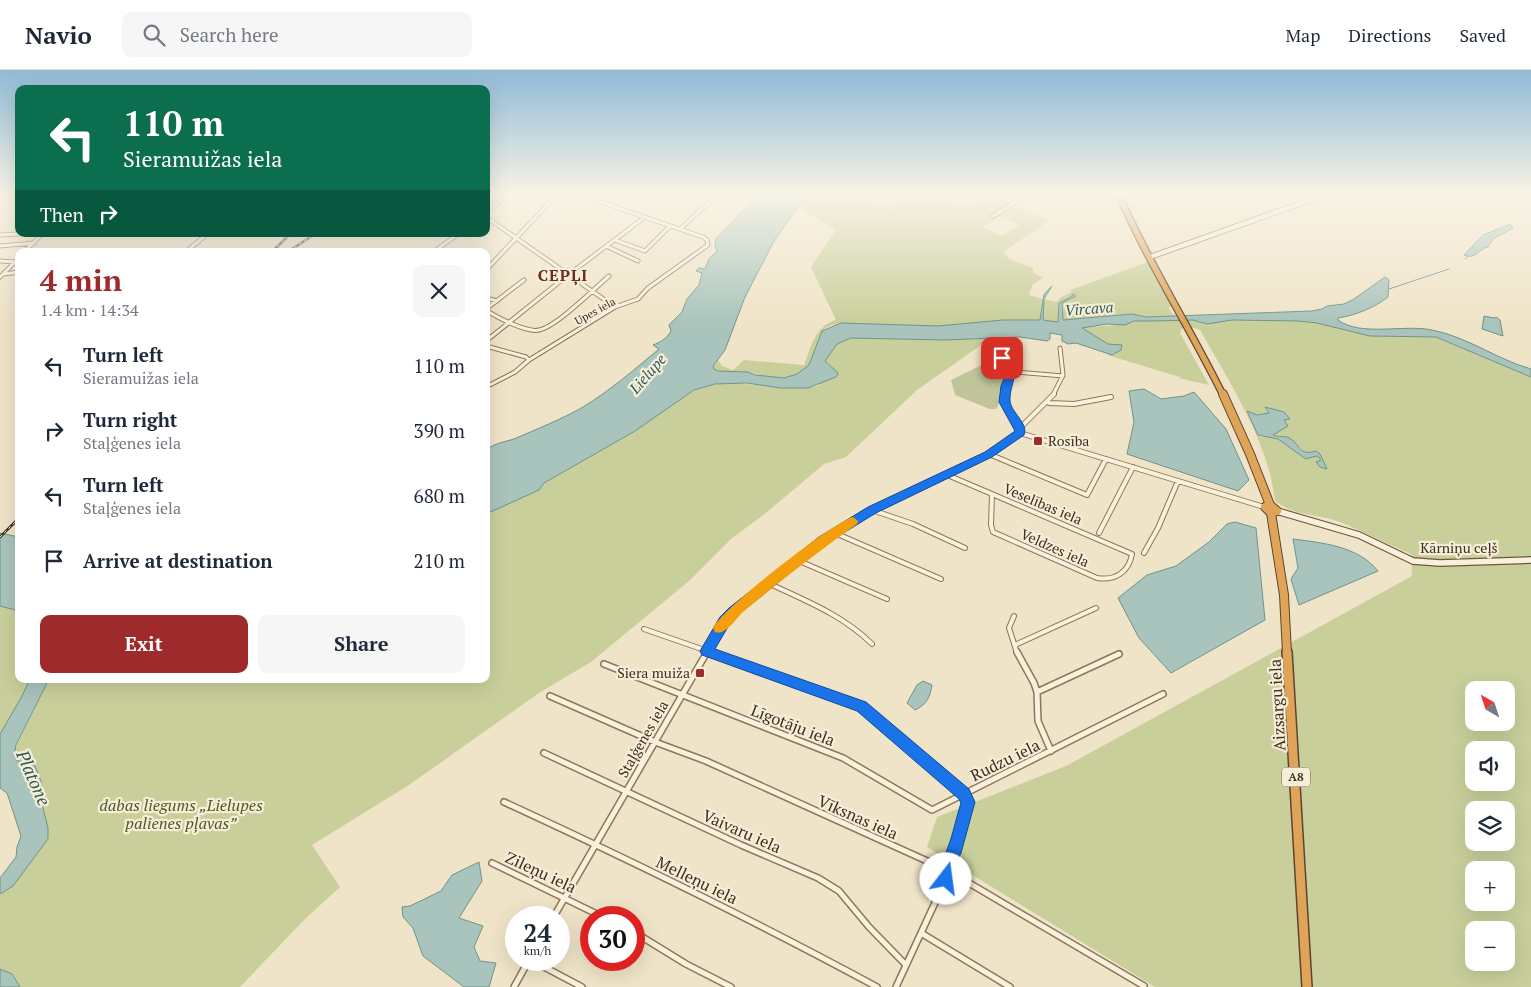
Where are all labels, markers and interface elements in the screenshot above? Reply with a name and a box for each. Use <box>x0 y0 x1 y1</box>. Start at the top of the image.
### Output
search box <box>122 12 472 57</box>
text: Navio <box>25 19 92 51</box>
icon: search <box>140 21 168 49</box>
text: Search here <box>180 22 279 47</box>
text: Map <box>1285 23 1320 47</box>
text: Directions <box>1348 23 1431 47</box>
text: Saved <box>1459 23 1506 47</box>
text: 110 m <box>123 100 224 146</box>
icon: left <box>40 105 105 170</box>
text: Sieramuižas iela <box>123 144 282 173</box>
icon: right <box>94 200 122 228</box>
text: Then <box>40 202 84 227</box>
text: 4 min <box>40 260 122 300</box>
district label: CEPĻI <box>538 264 588 286</box>
button: close <box>413 265 465 317</box>
street label: Upes iela <box>572 294 618 328</box>
water label: Vircava <box>1064 296 1114 320</box>
text: 1.4 km · 14:34 <box>40 299 138 321</box>
pin <box>981 337 1023 379</box>
text: Turn left <box>83 342 164 367</box>
icon: arrive <box>988 344 1016 372</box>
water label: Lielupe <box>624 349 670 398</box>
icon: left <box>40 352 68 380</box>
text: 110 m <box>414 353 465 378</box>
text: Sieramuižas iela <box>83 367 199 389</box>
text: Turn right <box>83 407 177 432</box>
icon: right <box>40 417 68 445</box>
text: 390 m <box>414 418 465 443</box>
place label: Rosība <box>1048 431 1089 450</box>
text: Staļģenes iela <box>83 432 181 454</box>
marker: Rosība <box>1032 435 1044 447</box>
text: Turn left <box>83 472 164 497</box>
street label: Veselības iela <box>1001 478 1085 529</box>
icon: left <box>40 482 68 510</box>
text: 680 m <box>414 483 465 508</box>
text: Staļģenes iela <box>83 497 181 519</box>
street label: Veldzes iela <box>1018 524 1092 571</box>
street label: Kārniņu ceļš <box>1420 538 1498 557</box>
icon: arrive <box>40 547 68 575</box>
text: Arrive at destination <box>83 548 272 573</box>
text: 210 m <box>414 548 465 573</box>
button: Exit <box>40 615 248 673</box>
button: Share <box>258 615 465 673</box>
street label: Aizsargu iela <box>1264 659 1290 751</box>
place label: Siera muiža <box>617 663 690 682</box>
marker: Siera muiža <box>694 667 706 679</box>
north arrow <box>1465 681 1515 731</box>
map controls <box>1465 681 1515 971</box>
street label: Staļģenes iela <box>613 697 672 781</box>
street label: Līgotāju iela <box>748 699 838 751</box>
street label: Rudzu iela <box>967 734 1043 786</box>
button: sound <box>1465 741 1515 791</box>
water label: Platone <box>11 745 57 809</box>
road number: A8 <box>1282 768 1310 786</box>
street label: Vīksnas iela <box>814 790 902 844</box>
park label: dabas liegums „Lielupes palienes pļavas” <box>99 794 263 834</box>
button: layers <box>1465 801 1515 851</box>
street label: Vaivaru iela <box>699 804 785 858</box>
street label: Zileņu iela <box>502 846 580 898</box>
street label: Melleņu iela <box>653 851 741 909</box>
position arrow <box>919 852 971 904</box>
button: + <box>1465 861 1515 911</box>
speed limit sign: 30 <box>580 906 645 971</box>
text: 24 <box>523 916 552 949</box>
button: − <box>1465 921 1515 971</box>
text: km/h <box>524 943 551 958</box>

